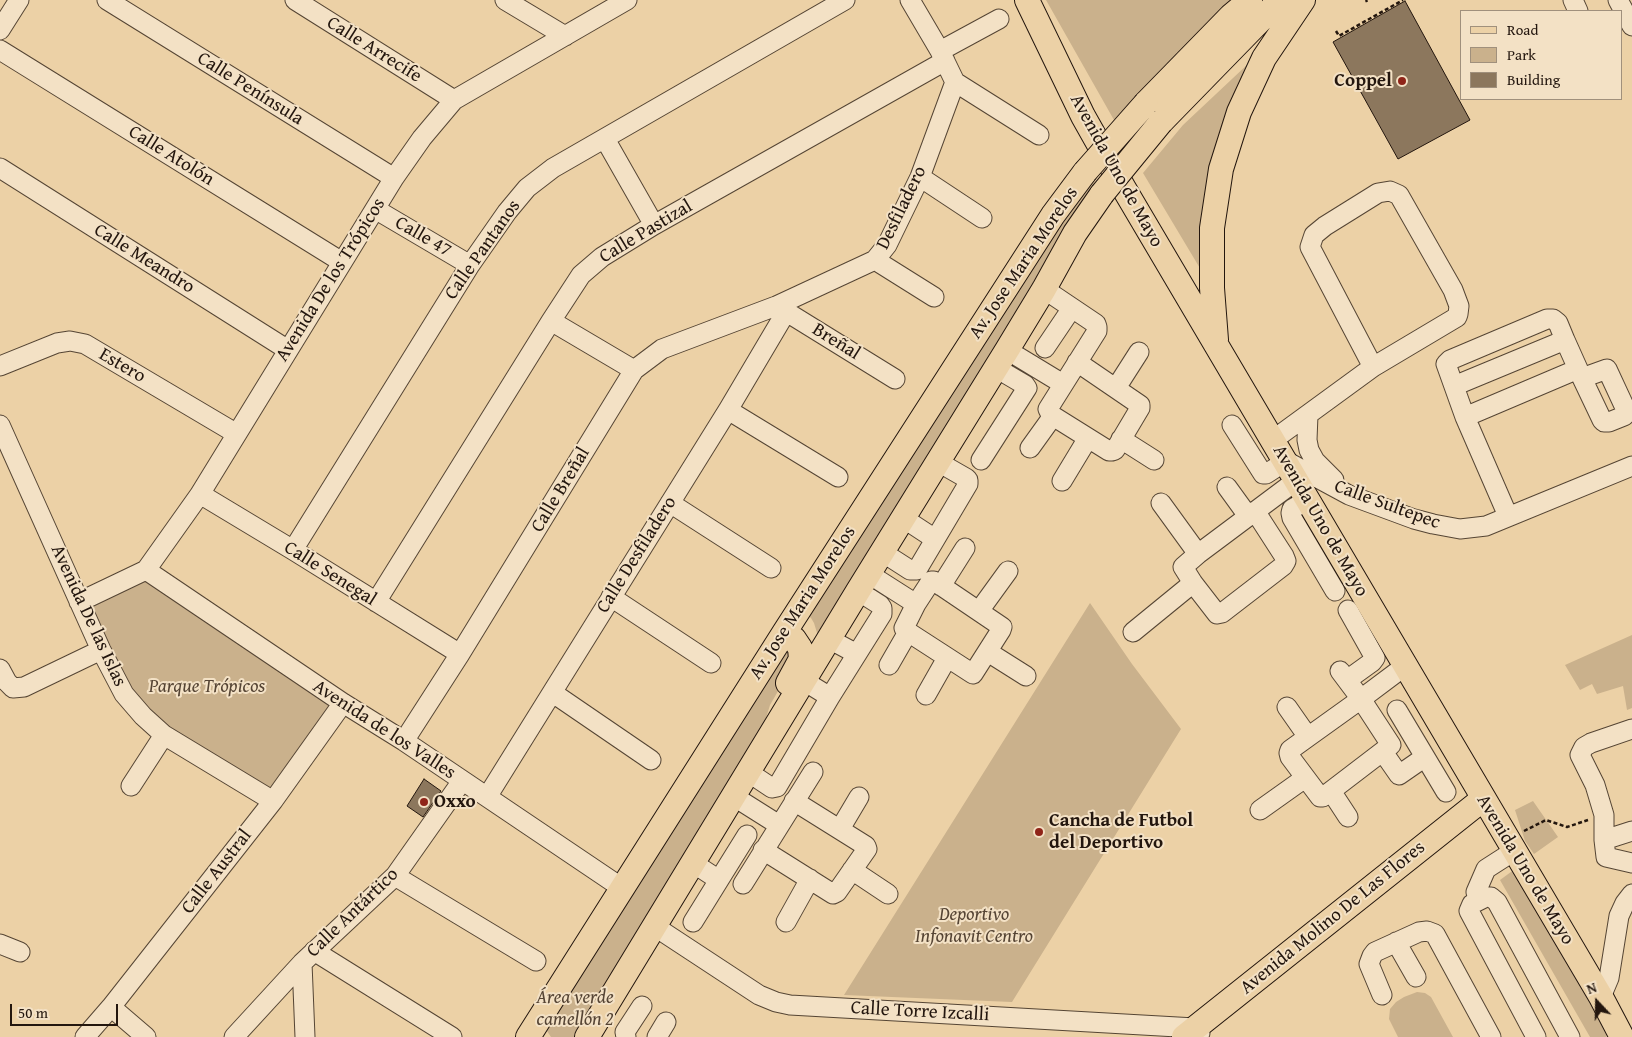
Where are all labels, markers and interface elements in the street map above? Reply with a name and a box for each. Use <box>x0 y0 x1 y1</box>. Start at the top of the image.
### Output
legend <box>1460 10 1622 100</box>
street label: Calle Arrecife <box>322 12 426 88</box>
text: Road <box>1507 19 1538 40</box>
text: Park <box>1507 44 1536 65</box>
street label: Calle Península <box>193 47 307 131</box>
text: Building <box>1507 69 1560 90</box>
place label: Coppel <box>1334 70 1392 92</box>
marker: Coppel <box>1396 75 1408 87</box>
street label: Avenida Uno de Mayo <box>1064 90 1168 252</box>
street label: Calle Atolón <box>124 121 218 191</box>
street label: Desfiladero <box>872 163 932 253</box>
street label: Av. Jose Maria Morelos <box>965 183 1083 343</box>
street label: Avenida De los Trópicos <box>271 194 391 366</box>
street label: Calle Pastizal <box>595 195 697 269</box>
street label: Calle Pantanos <box>440 196 526 304</box>
street label: Calle 47 <box>391 212 455 262</box>
street label: Calle Meandro <box>89 219 199 299</box>
street label: Breñal <box>808 318 864 366</box>
street label: Estero <box>95 344 149 388</box>
street label: Avenida Uno de Mayo <box>1267 441 1373 601</box>
street label: Calle Breñal <box>527 443 595 537</box>
street label: Calle Sultepec <box>1331 475 1443 535</box>
street label: Calle Desfiladero <box>592 493 682 617</box>
street label: Av. Jose Maria Morelos <box>745 522 861 684</box>
street label: Calle Senegal <box>280 537 380 611</box>
street label: Avenida De las Islas <box>45 542 131 690</box>
street label: Avenida de los Valles <box>308 675 460 785</box>
park label: Parque Trópicos <box>149 676 265 698</box>
place label: Oxxo <box>434 791 476 813</box>
street label: Avenida Uno de Mayo <box>1471 791 1579 949</box>
marker: Oxxo <box>418 796 430 808</box>
place label: Cancha de Futbol del Deportivo <box>1049 810 1193 854</box>
street label: Calle Austral <box>177 825 257 919</box>
marker: Cancha de Futbol del Deportivo <box>1033 826 1045 838</box>
street label: Avenida Molino De Las Flores <box>1236 836 1430 1000</box>
street label: Calle Antártico <box>302 863 404 963</box>
park label: Deportivo Infonavit Centro <box>915 904 1033 948</box>
north arrow <box>1572 977 1622 1027</box>
text: N <box>1584 977 1600 999</box>
park label: Área verde camellón 2 <box>536 987 614 1031</box>
scale bar <box>12 994 120 1026</box>
street label: Calle Torre Izcalli <box>850 997 990 1027</box>
text: 50 m <box>18 1002 48 1023</box>

